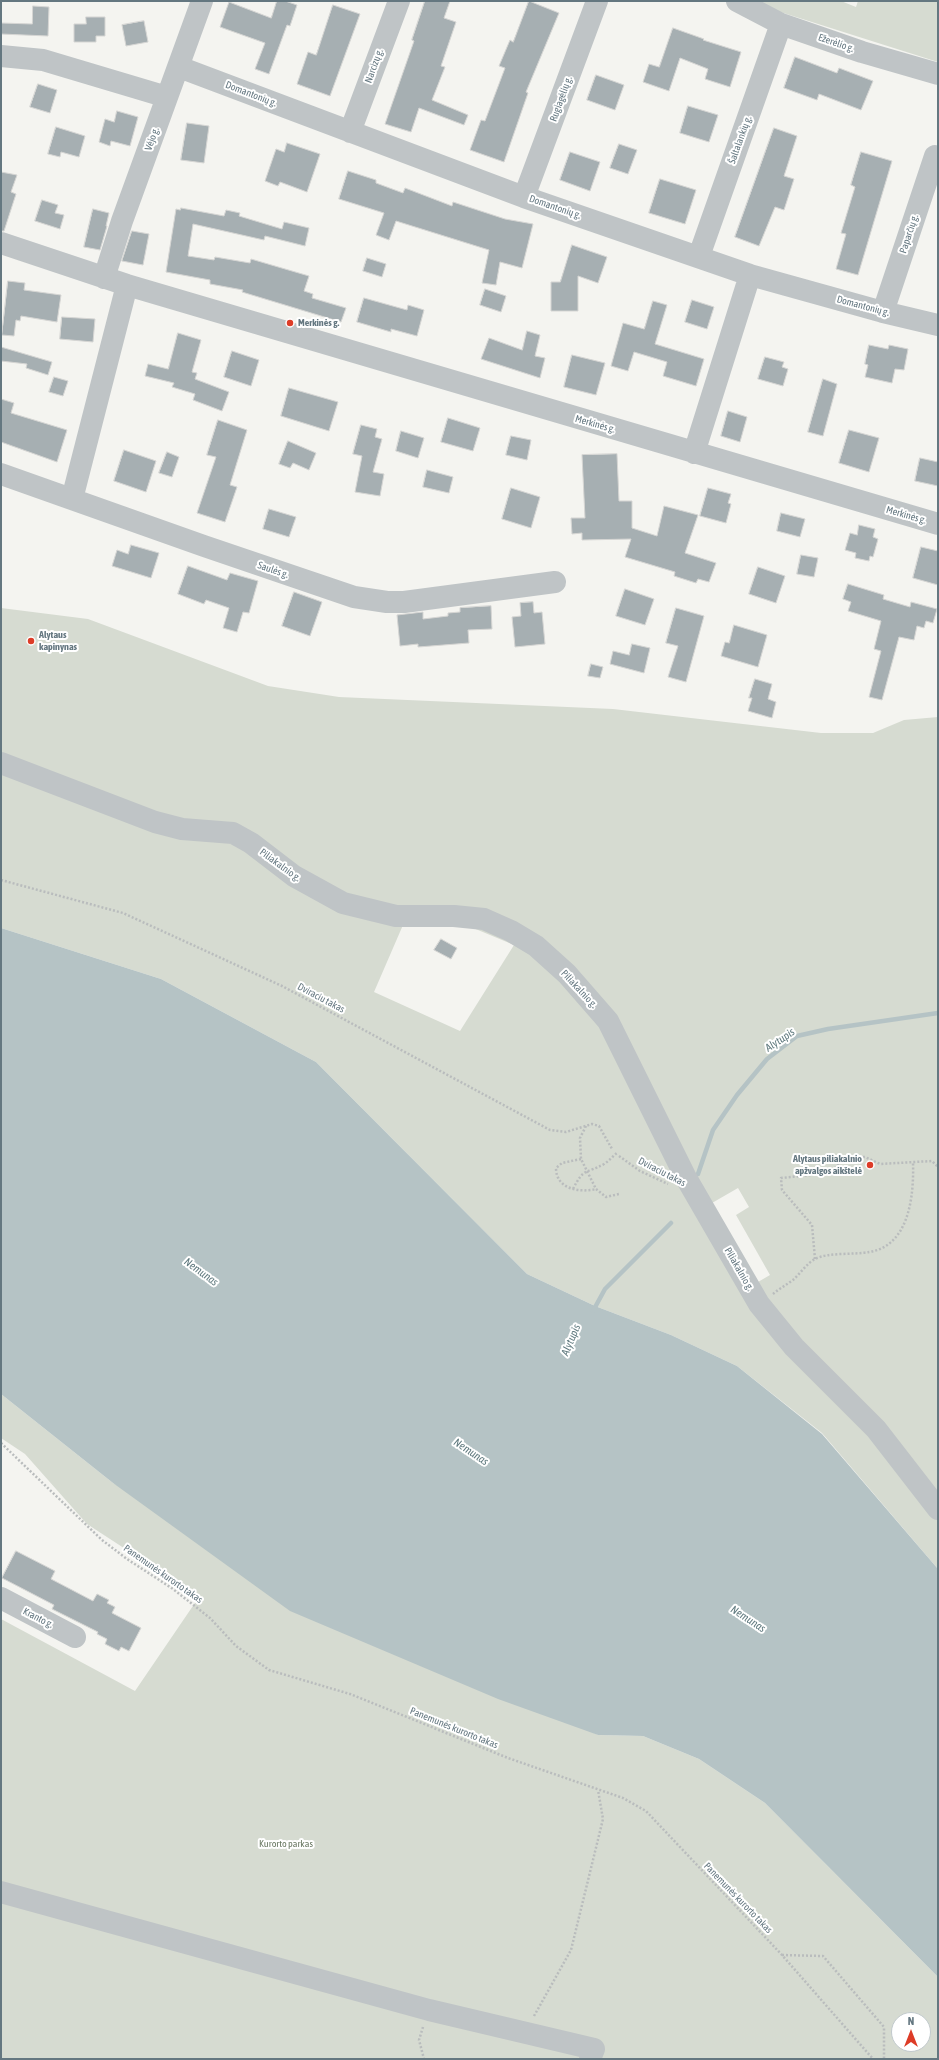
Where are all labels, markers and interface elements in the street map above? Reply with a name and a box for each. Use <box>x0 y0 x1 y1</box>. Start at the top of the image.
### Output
street label: Ežerėlio g. <box>817 31 855 55</box>
street label: Narcizų g. <box>362 47 386 85</box>
street label: Rugiagėlių g. <box>547 75 575 123</box>
street label: Domantonių g. <box>224 79 278 109</box>
street label: Šaltalankių g. <box>726 115 754 165</box>
street label: Vėjo g. <box>142 126 162 152</box>
street label: Domantonių g. <box>528 193 582 221</box>
street label: Paparčių g. <box>897 213 921 255</box>
street label: Domantonių g. <box>835 293 891 319</box>
place label: Merkinės g. <box>298 317 339 329</box>
marker: Merkinės g. <box>285 318 295 328</box>
street label: Merkinės g. <box>574 413 616 435</box>
street label: Merkinės g. <box>885 504 927 526</box>
street label: Saulės g. <box>256 559 290 581</box>
place label: Alytaus kapinynas <box>39 629 77 652</box>
marker: Alytaus kapinynas <box>26 636 36 646</box>
street label: Piliakalnio g. <box>257 846 303 884</box>
street label: Piliakalnio g. <box>558 968 600 1010</box>
street label: Dviraciu takas <box>295 981 347 1015</box>
water label: Alytupis <box>763 1025 797 1055</box>
place label: Alytaus piliakalnio apžvalgos aikštelė <box>793 1153 862 1176</box>
street label: Dviraciu takas <box>636 1155 688 1189</box>
marker: Alytaus piliakalnio apžvalgos aikštelė <box>865 1160 875 1170</box>
street label: Piliakalnio g. <box>722 1245 756 1293</box>
water label: Nemunas <box>181 1255 221 1289</box>
water label: Alytupis <box>559 1322 583 1358</box>
water label: Nemunas <box>451 1436 491 1468</box>
street label: Panemunės kurorto takas <box>121 1542 205 1606</box>
water label: Nemunas <box>728 1603 768 1635</box>
street label: Kranto g. <box>21 1605 55 1631</box>
street label: Panemunės kurorto takas <box>408 1705 500 1751</box>
park label: Kurorto parkas <box>259 1838 313 1850</box>
street label: Panemunės kurorto takas <box>701 1860 775 1936</box>
north arrow <box>891 2012 931 2052</box>
text: N <box>908 2015 914 2027</box>

